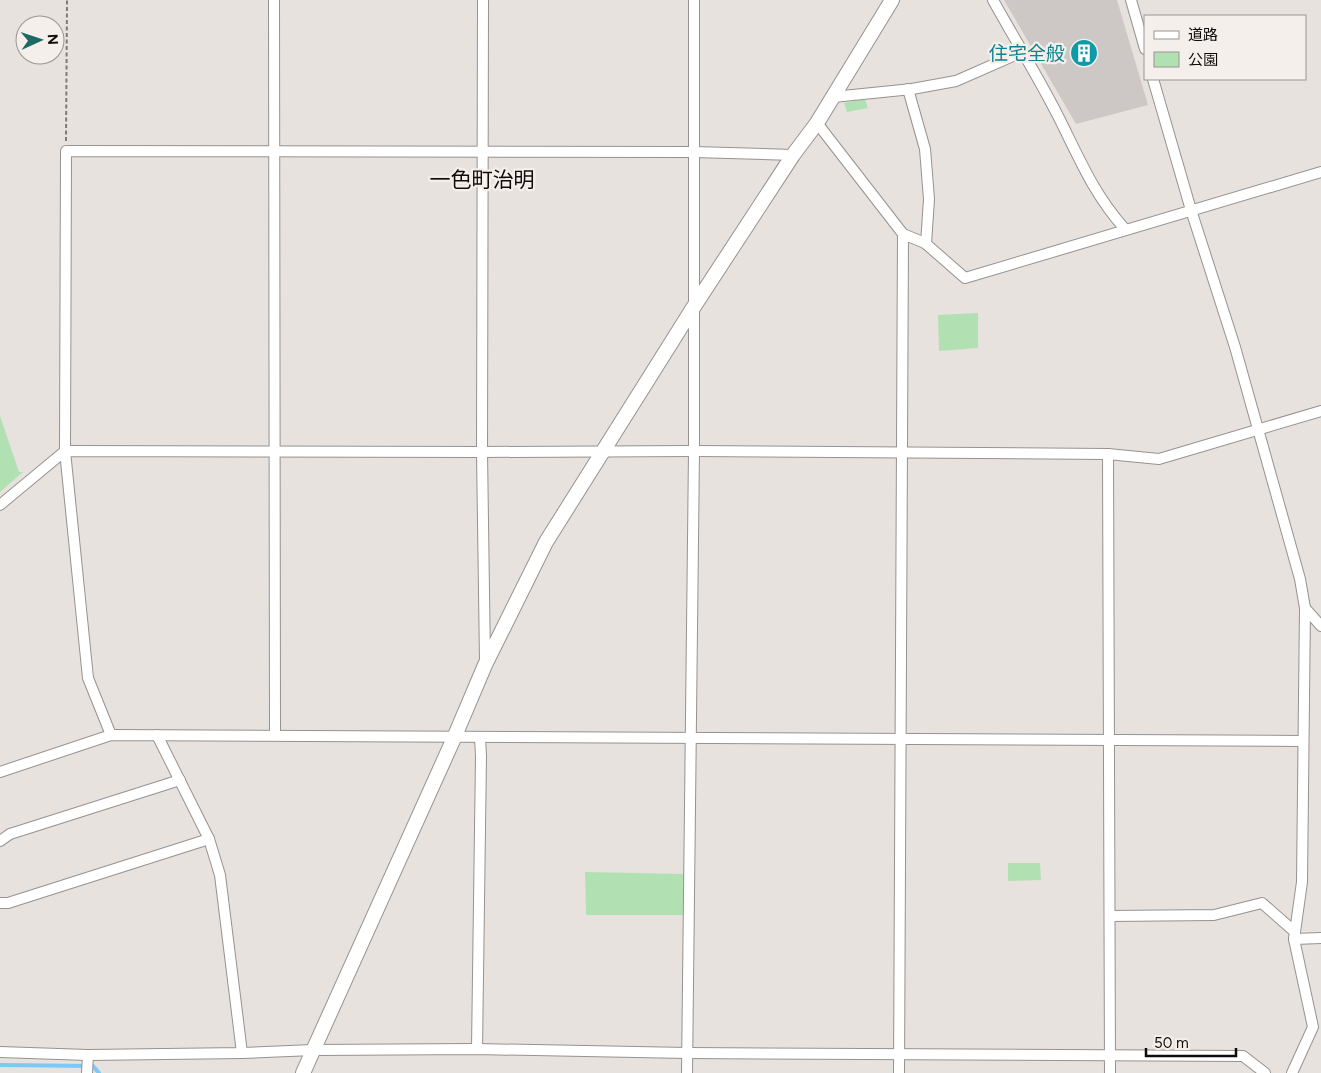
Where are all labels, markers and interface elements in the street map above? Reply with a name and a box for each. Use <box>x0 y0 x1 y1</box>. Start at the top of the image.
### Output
north arrow <box>15 15 65 65</box>
legend <box>1144 15 1306 80</box>
text: 道路 <box>1188 26 1218 44</box>
text: N <box>44 33 61 45</box>
building icon: 住宅全般 <box>1069 38 1099 68</box>
place label: 住宅全般 <box>989 42 1065 65</box>
text: 公園 <box>1188 51 1218 69</box>
district label: 一色町治明 <box>430 167 535 192</box>
scale bar <box>1146 1026 1236 1058</box>
text: 50 m <box>1154 1034 1189 1052</box>

